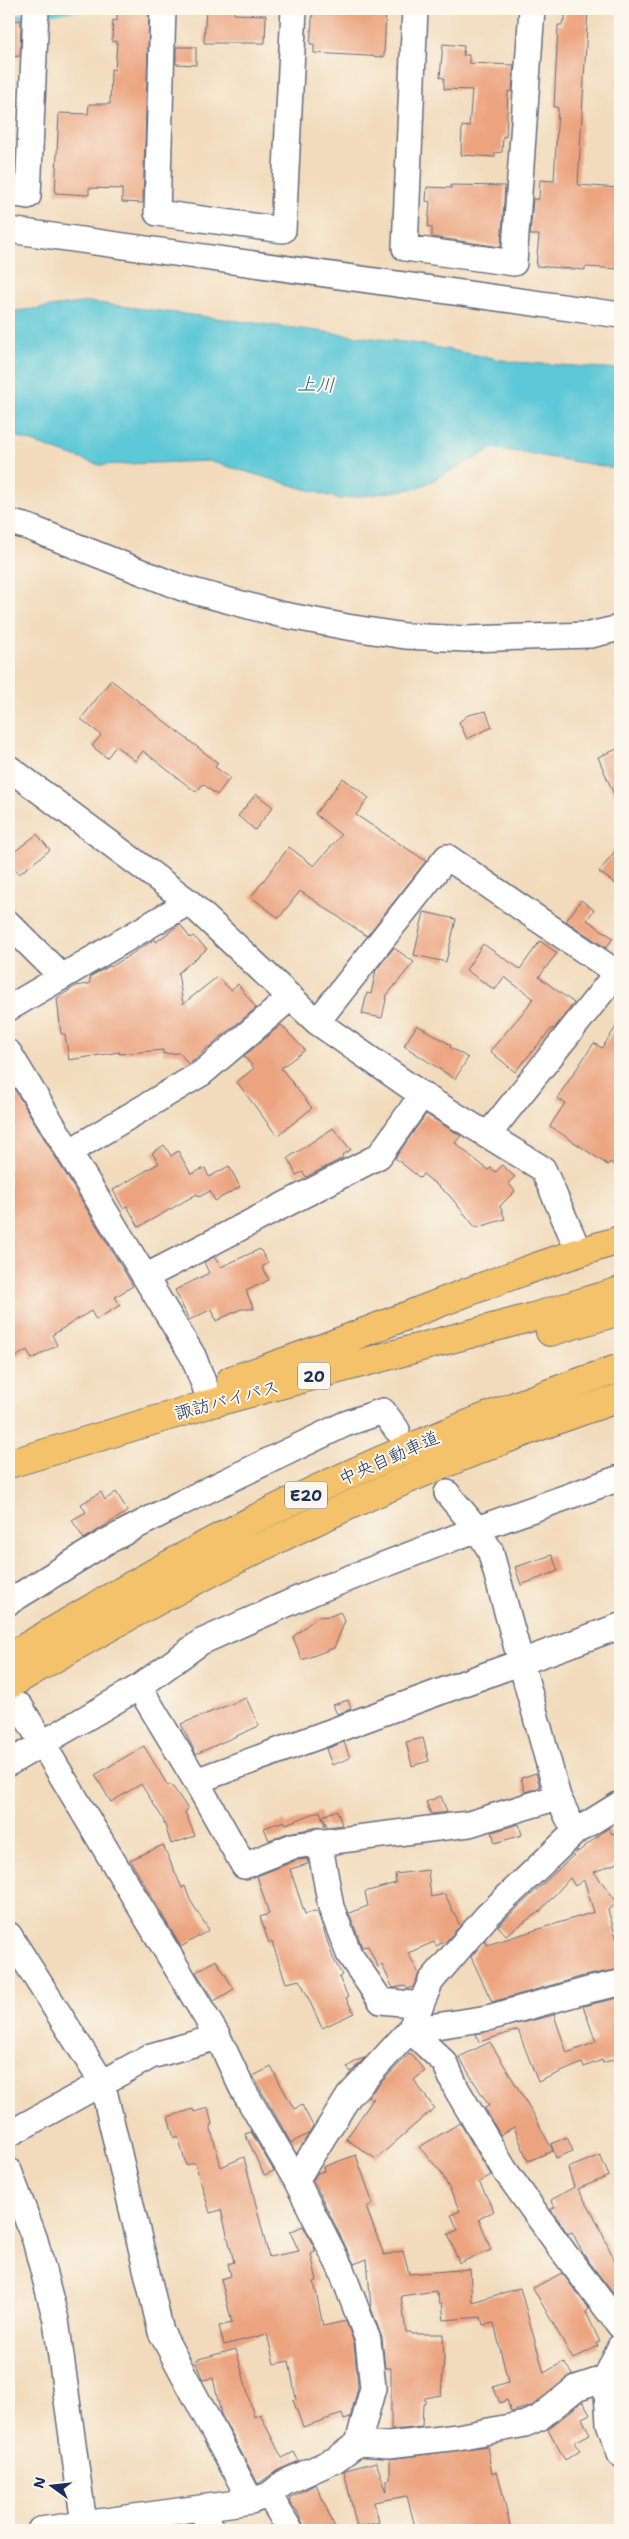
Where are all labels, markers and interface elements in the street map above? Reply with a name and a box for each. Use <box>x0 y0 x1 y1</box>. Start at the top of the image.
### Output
water label: 上川 <box>297 371 335 398</box>
road number: 20 <box>298 1362 330 1390</box>
street label: 諏訪バイパス <box>172 1374 282 1426</box>
street label: 中央自動車道 <box>335 1425 443 1491</box>
road number: E20 <box>285 1482 327 1508</box>
north arrow <box>28 2462 78 2512</box>
text: N <box>29 2475 50 2490</box>

